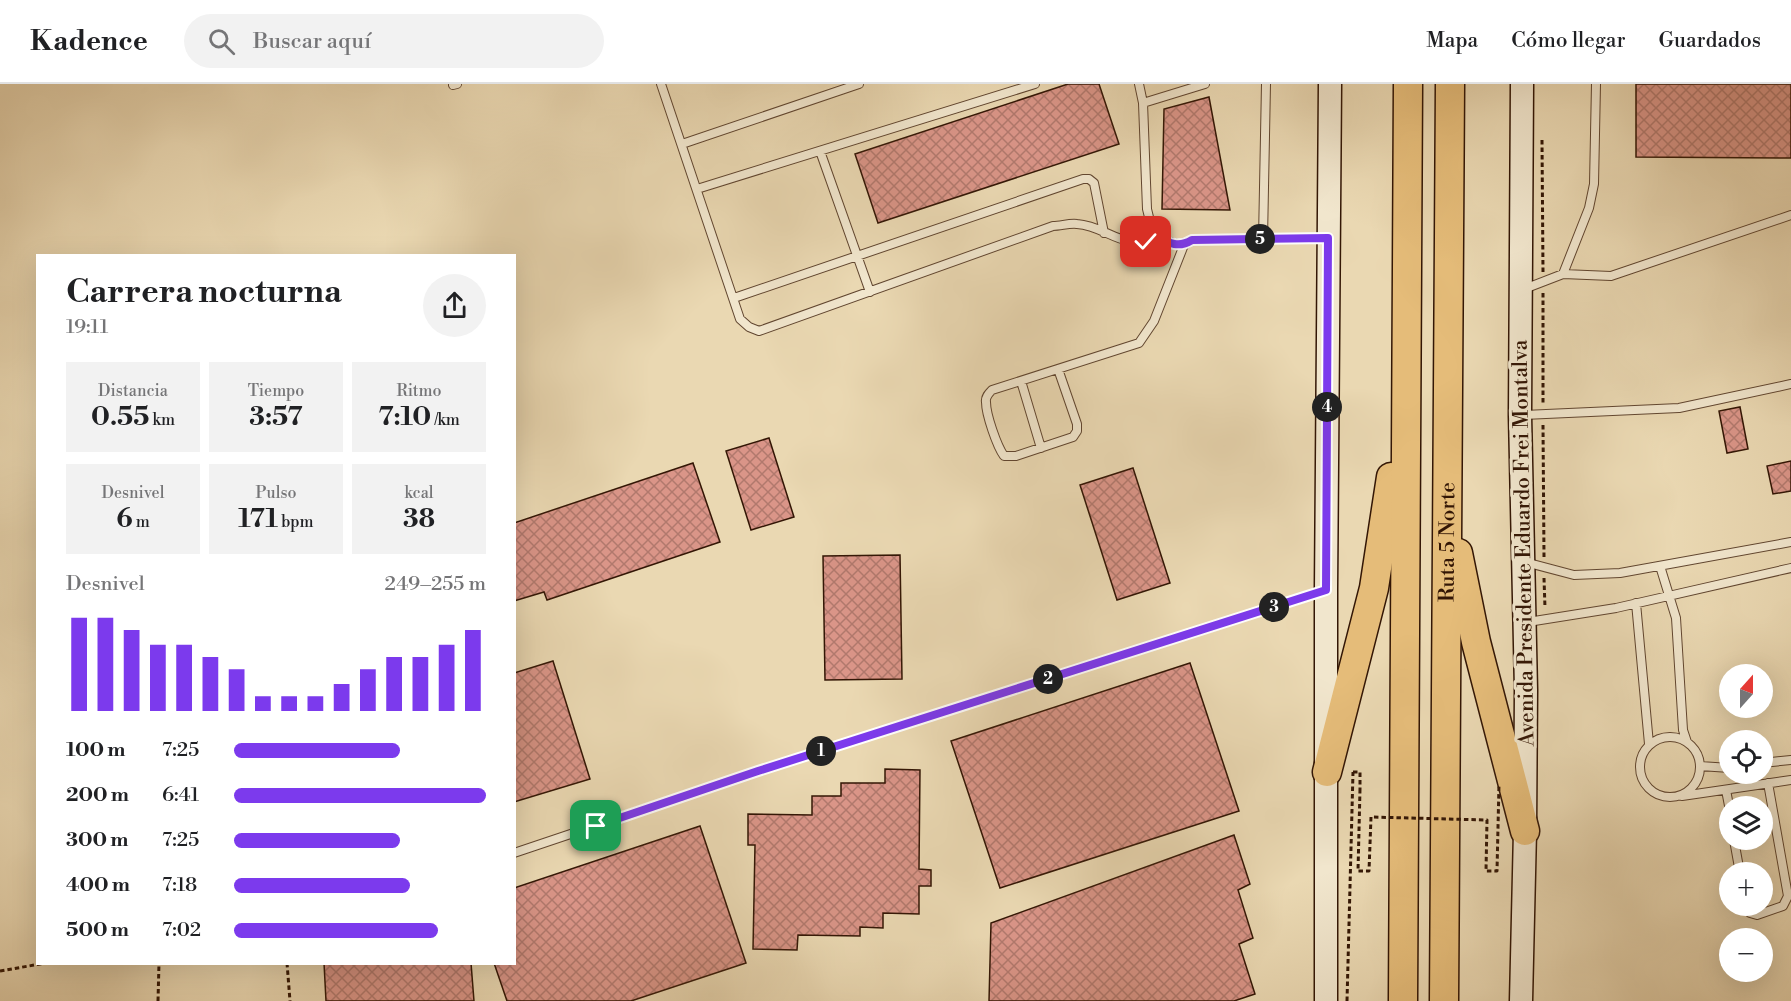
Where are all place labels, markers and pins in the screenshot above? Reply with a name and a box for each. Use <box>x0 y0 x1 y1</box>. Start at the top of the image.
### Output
pin <box>1120 216 1171 267</box>
pin: 5 <box>1245 224 1275 254</box>
pin: 4 <box>1312 392 1342 422</box>
pin: 3 <box>1259 592 1289 622</box>
pin: 2 <box>1033 664 1063 694</box>
pin: 1 <box>806 736 836 766</box>
pin <box>570 800 621 851</box>

